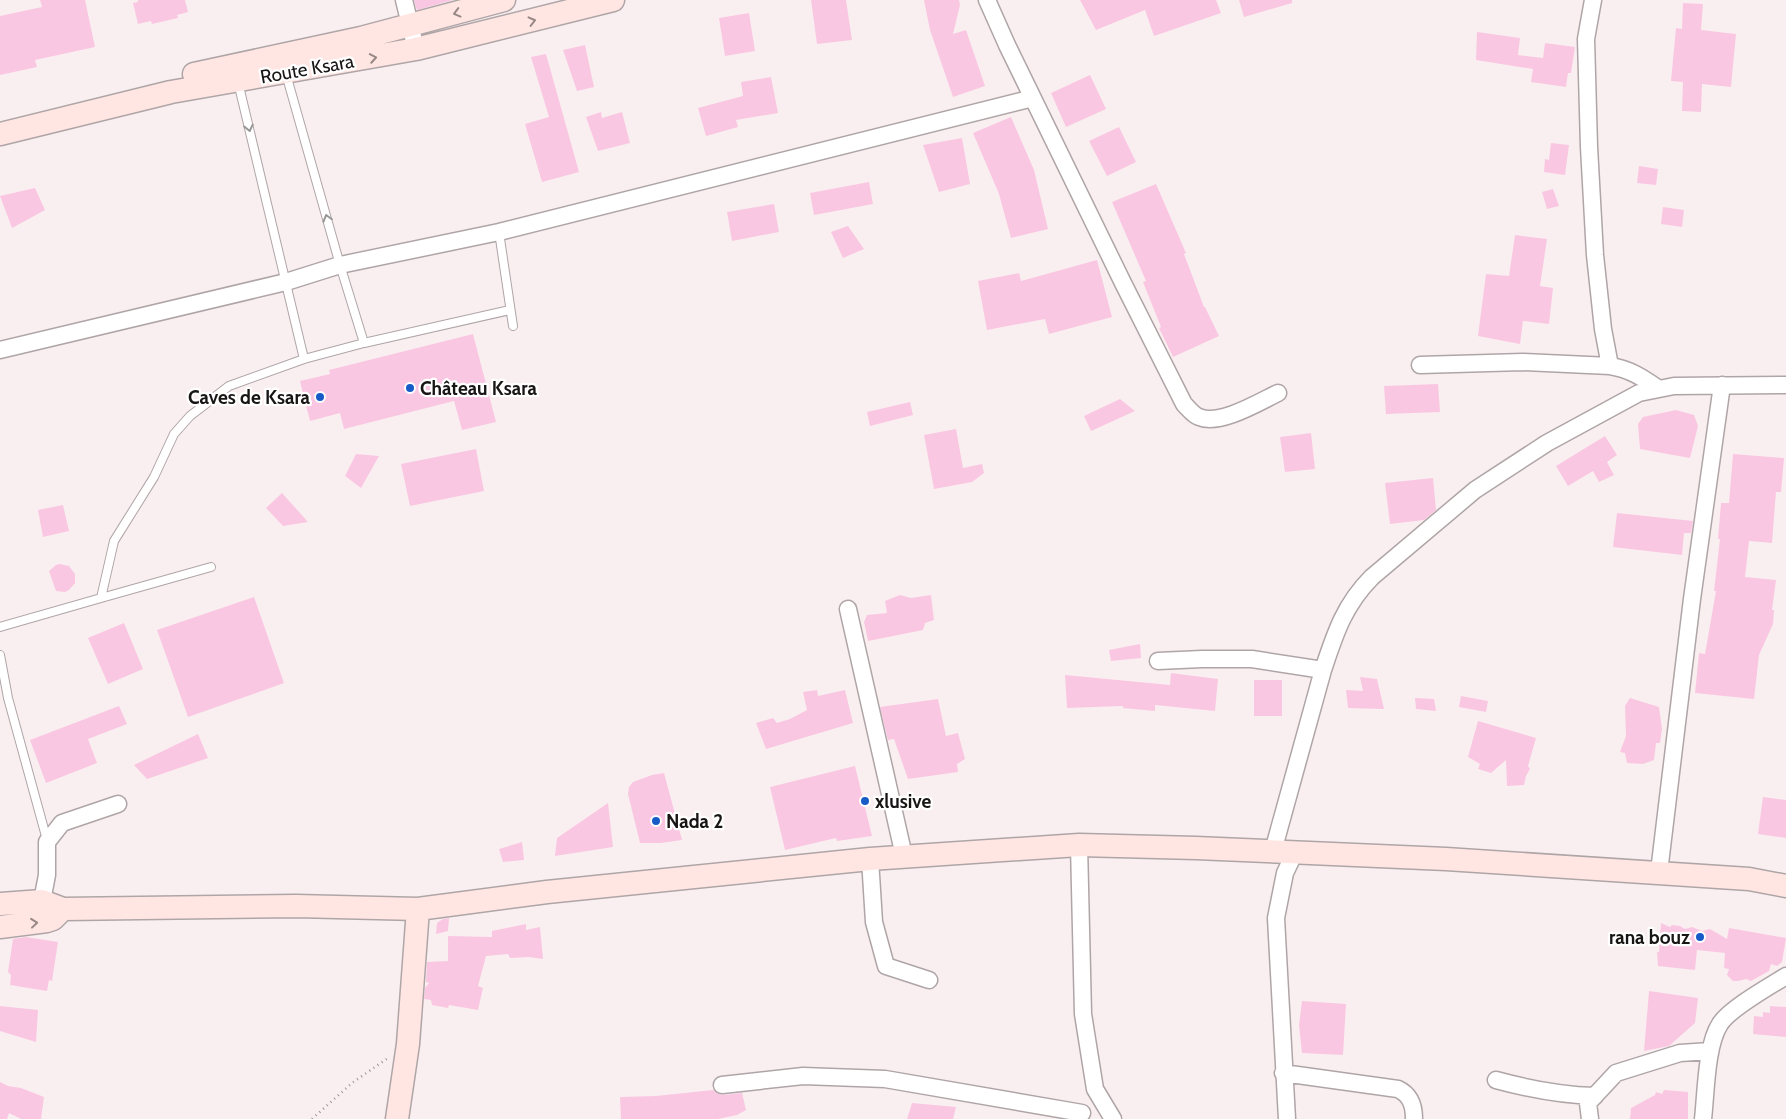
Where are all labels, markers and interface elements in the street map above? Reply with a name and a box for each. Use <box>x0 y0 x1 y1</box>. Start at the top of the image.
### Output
one-way arrow <box>454 7 462 17</box>
one-way arrow <box>527 16 536 27</box>
street label: Route Ksara <box>258 49 356 89</box>
one-way arrow <box>369 53 378 63</box>
one-way arrow <box>243 123 254 132</box>
one-way arrow <box>322 215 332 223</box>
place label: Château Ksara <box>420 377 537 400</box>
marker: Château Ksara <box>404 382 416 394</box>
place label: Caves de Ksara <box>188 386 311 409</box>
marker: Caves de Ksara <box>314 391 326 403</box>
place label: xlusive <box>875 790 932 813</box>
marker: xlusive <box>859 795 871 807</box>
place label: Nada 2 <box>666 810 723 833</box>
marker: Nada 2 <box>650 815 662 827</box>
one-way arrow <box>30 918 38 929</box>
place label: rana bouz <box>1609 926 1690 949</box>
marker: rana bouz <box>1694 931 1706 943</box>

